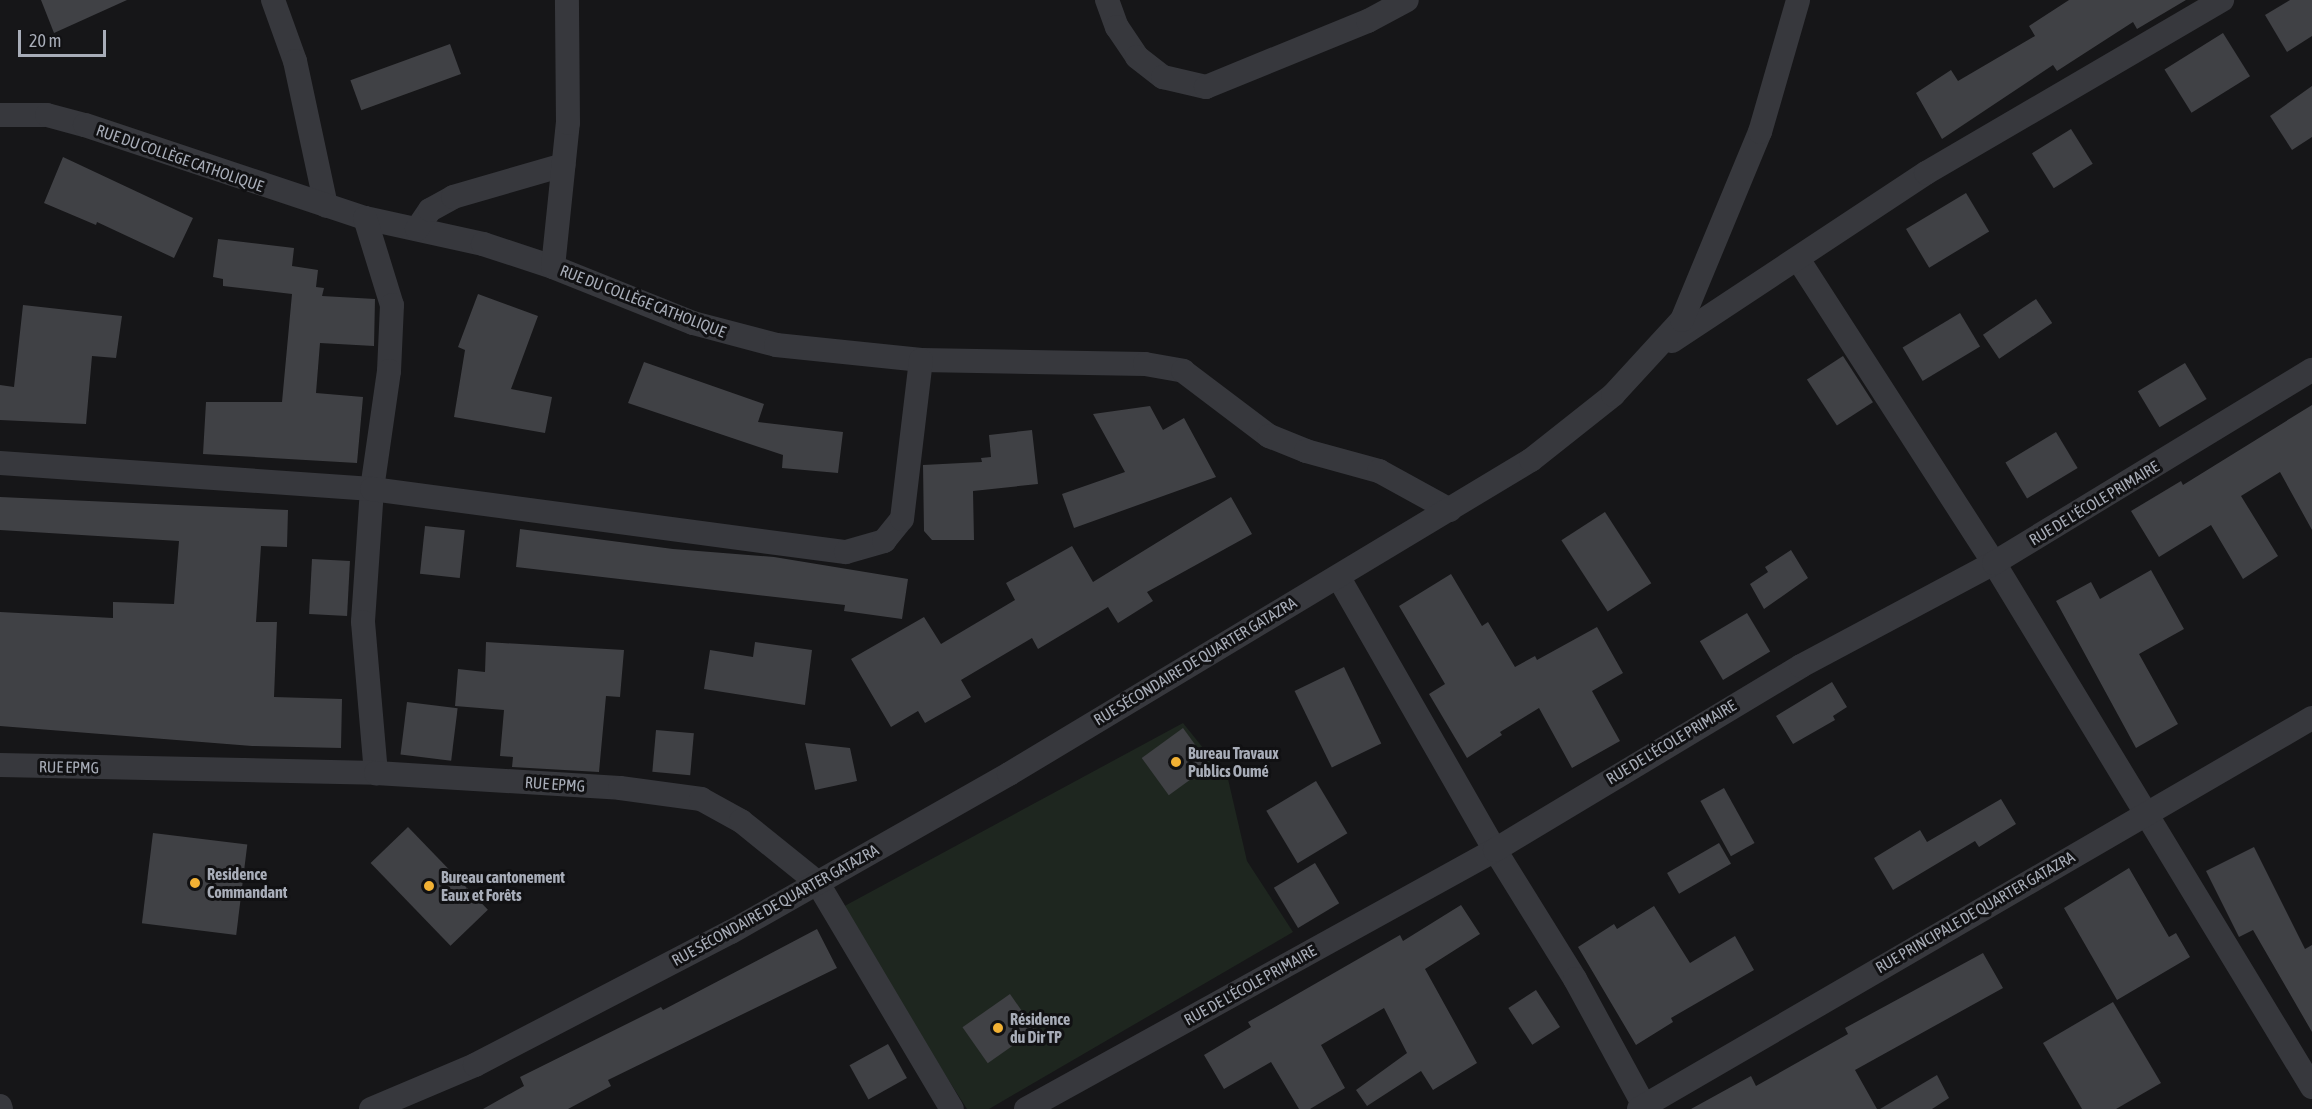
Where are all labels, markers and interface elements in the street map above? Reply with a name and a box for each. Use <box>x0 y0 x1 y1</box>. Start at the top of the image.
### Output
scale bar <box>21 18 110 56</box>
text: 20 m <box>29 30 61 51</box>
street label: RUE DU COLLÈGE CATHOLIQUE <box>94 120 266 196</box>
street label: RUE DU COLLÈGE CATHOLIQUE <box>557 261 729 341</box>
street label: RUE DE L'ÉCOLE PRIMAIRE <box>2026 457 2162 549</box>
street label: RUE SÉCONDAIRE DE QUARTER GATAZRA <box>1090 593 1300 729</box>
street label: RUE DE L'ÉCOLE PRIMAIRE <box>1603 696 1739 788</box>
place label: Bureau Travaux Publics Oumé <box>1188 743 1279 781</box>
marker: Bureau Travaux Publics Oumé <box>1169 755 1183 769</box>
street label: RUE EPMG <box>39 757 99 777</box>
street label: RUE EPMG <box>524 772 586 796</box>
street label: RUE SÉCONDAIRE DE QUARTER GATAZRA <box>668 840 882 970</box>
street label: RUE PRINCIPALE DE QUARTER GATAZRA <box>1872 847 2078 977</box>
place label: Residence Commandant <box>207 864 287 902</box>
place label: Bureau cantonement Eaux et Forêts <box>441 867 565 905</box>
marker: Residence Commandant <box>188 876 202 890</box>
marker: Bureau cantonement Eaux et Forêts <box>422 879 436 893</box>
street label: RUE DE L'ÉCOLE PRIMAIRE <box>1181 941 1319 1029</box>
place label: Résidence du Dir TP <box>1010 1009 1070 1047</box>
marker: Résidence du Dir TP <box>991 1021 1005 1035</box>

